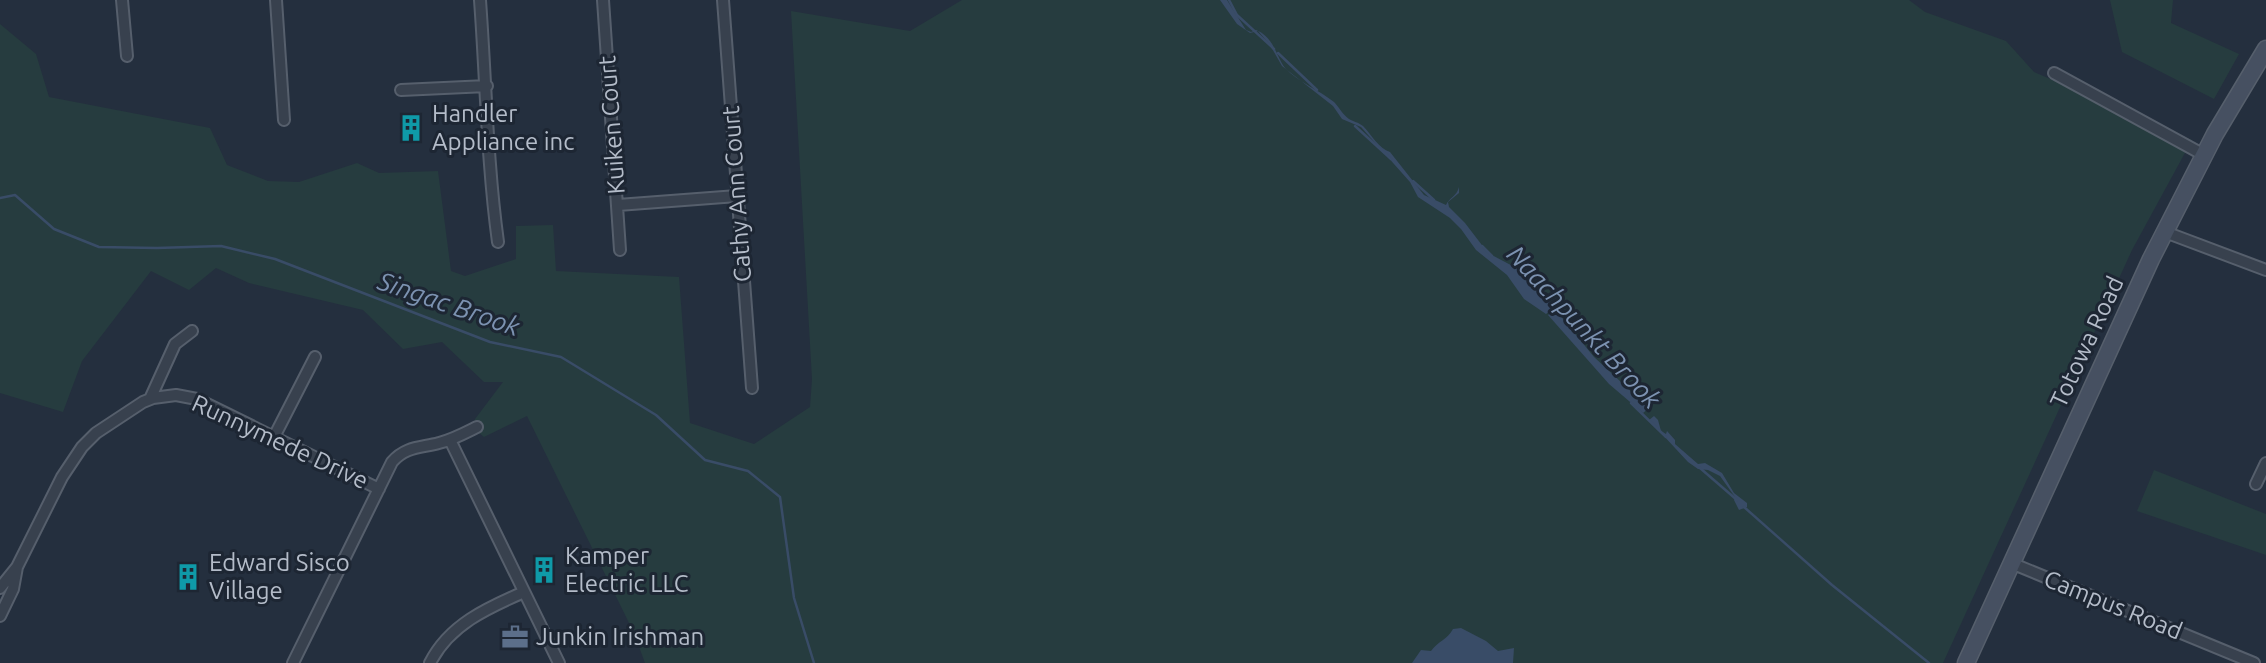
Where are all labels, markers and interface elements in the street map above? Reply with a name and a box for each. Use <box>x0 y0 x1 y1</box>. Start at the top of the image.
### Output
street label: Kuiken Court <box>593 54 630 195</box>
place label: Handler Appliance inc <box>432 100 574 155</box>
street label: Cathy Ann Court <box>717 104 756 283</box>
building icon: Handler Appliance inc <box>396 113 426 143</box>
water label: Naachpunkt Brook <box>1502 239 1668 414</box>
water label: Singac Brook <box>374 265 524 342</box>
street label: Totowa Road <box>2044 272 2129 412</box>
street label: Runnymede Drive <box>188 389 372 494</box>
place label: Kamper Electric LLC <box>565 542 689 597</box>
place label: Edward Sisco Village <box>209 549 350 604</box>
building icon: Kamper Electric LLC <box>529 555 559 585</box>
building icon: Edward Sisco Village <box>173 562 203 592</box>
street label: Campus Road <box>2040 565 2186 645</box>
office icon: Junkin Irishman <box>500 622 530 652</box>
place label: Junkin Irishman <box>536 623 704 650</box>

